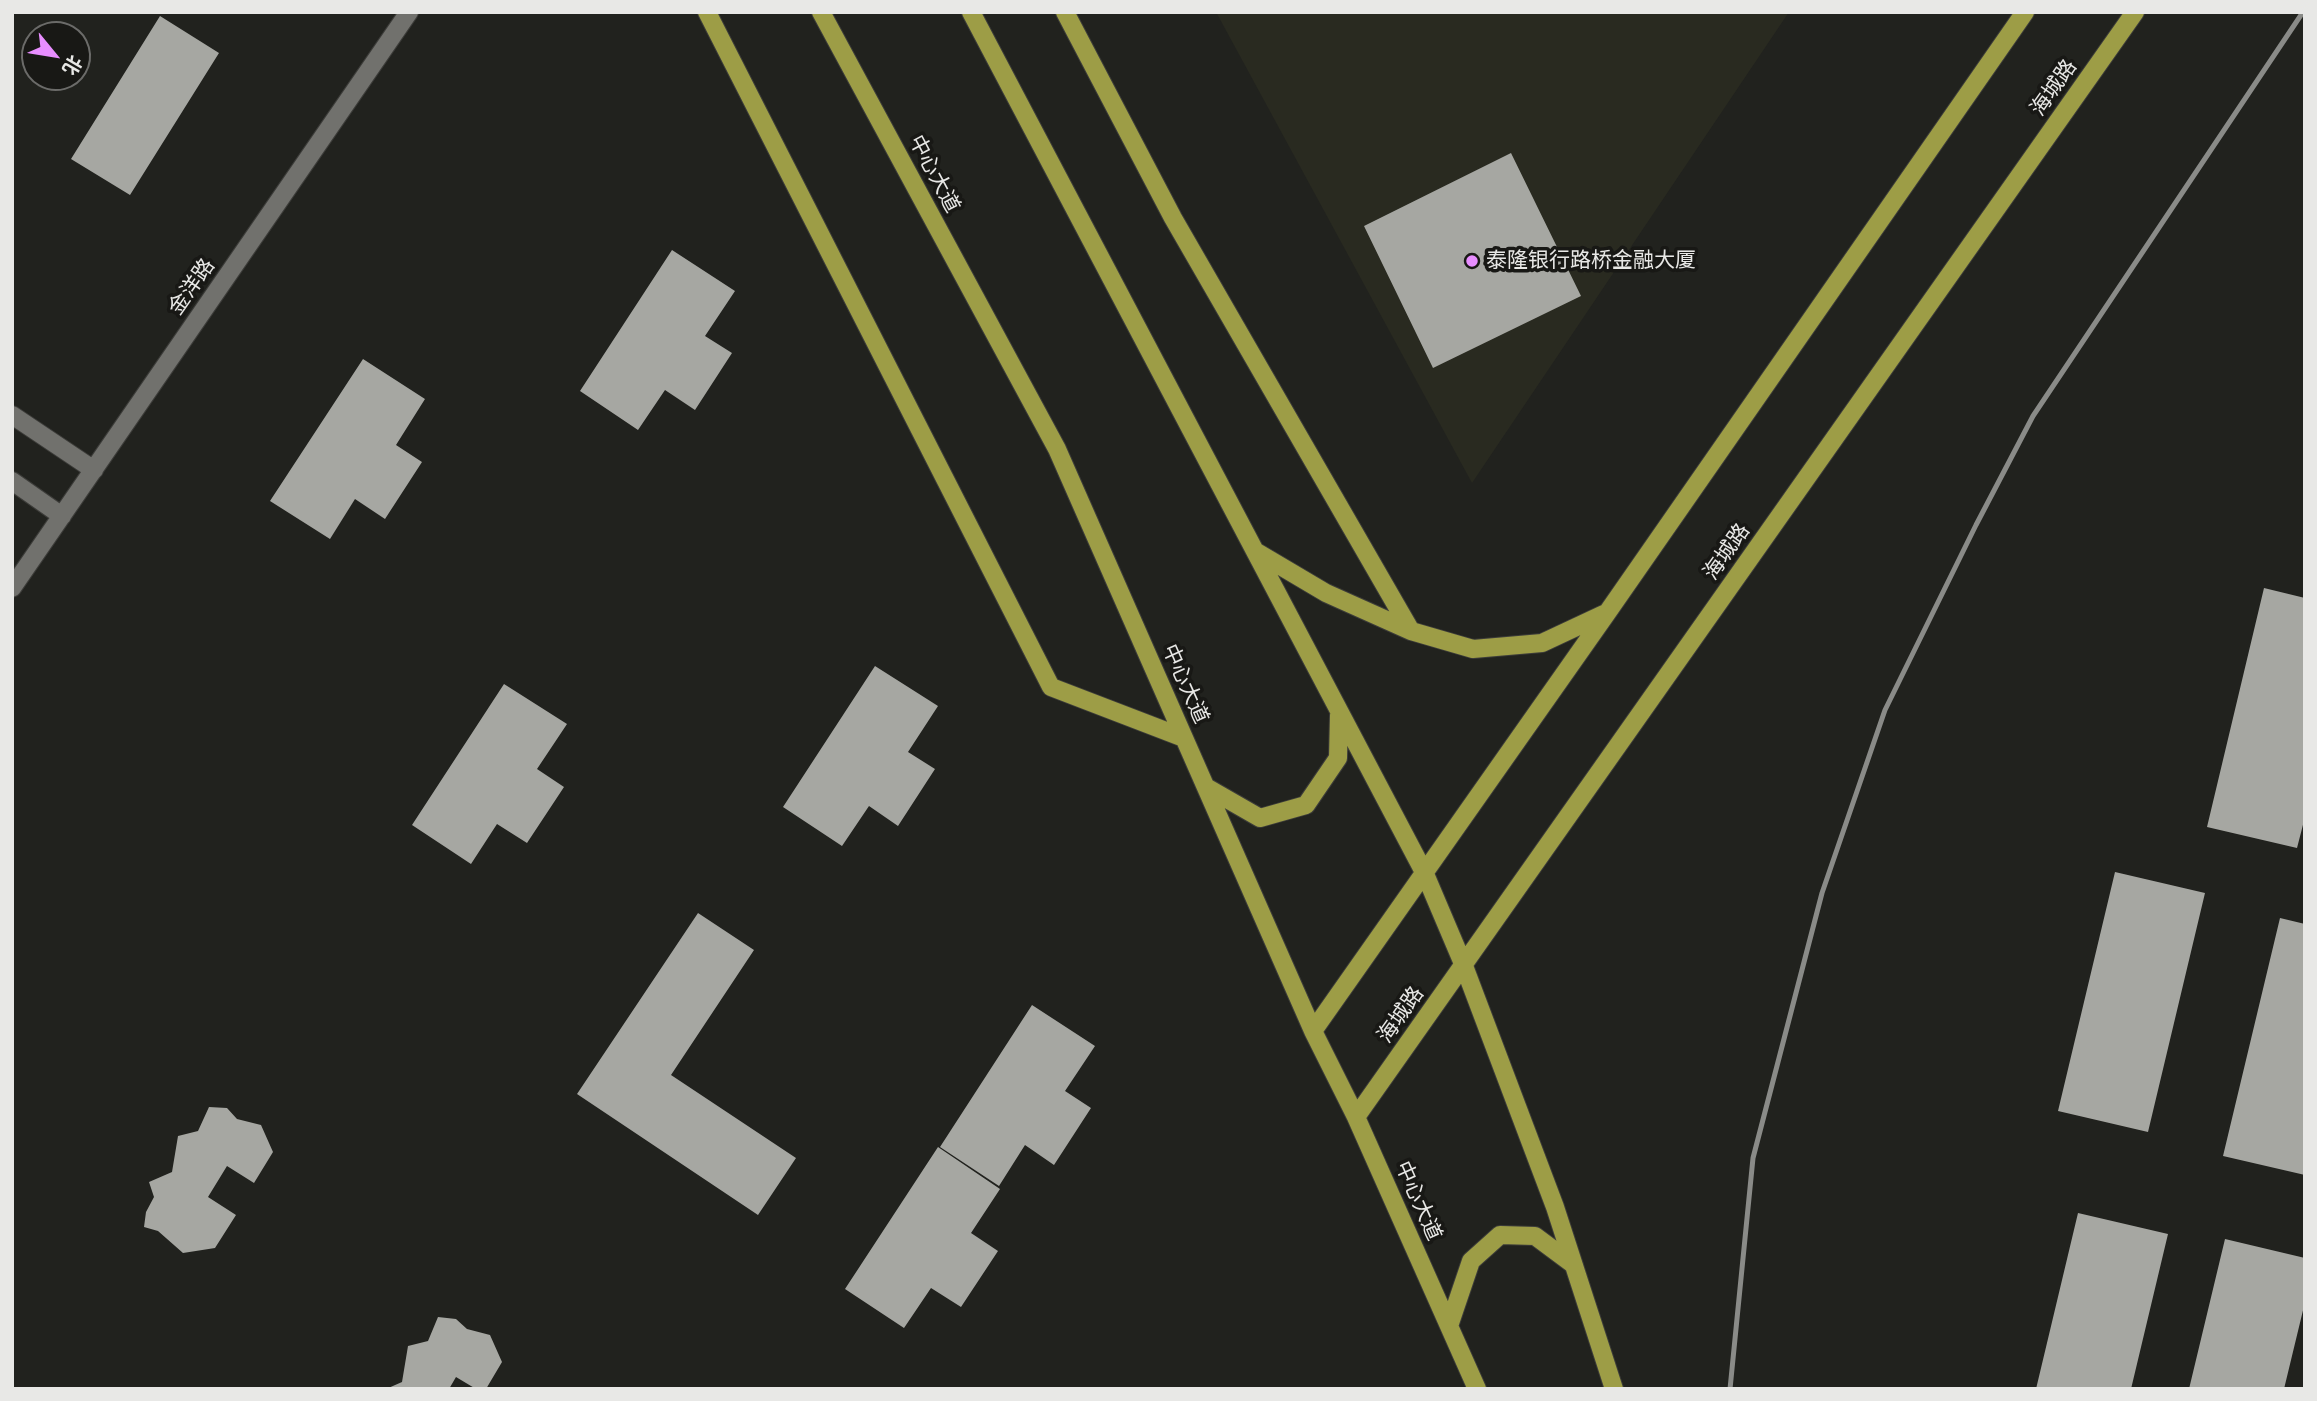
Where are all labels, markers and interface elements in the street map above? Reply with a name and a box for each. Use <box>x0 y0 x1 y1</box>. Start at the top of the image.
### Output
north arrow <box>21 21 91 91</box>
text: 北 <box>57 51 88 80</box>
street label: 海城路 <box>2026 55 2082 121</box>
street label: 中心大道 <box>903 131 965 217</box>
place label: 泰隆银行路桥金融大厦 <box>1486 248 1696 274</box>
marker: 泰隆银行路桥金融大厦 <box>1464 253 1480 269</box>
street label: 金洋路 <box>164 254 220 320</box>
street label: 海城路 <box>1699 519 1755 585</box>
street label: 中心大道 <box>1156 641 1214 727</box>
street label: 海城路 <box>1373 982 1429 1048</box>
street label: 中心大道 <box>1389 1158 1447 1244</box>

